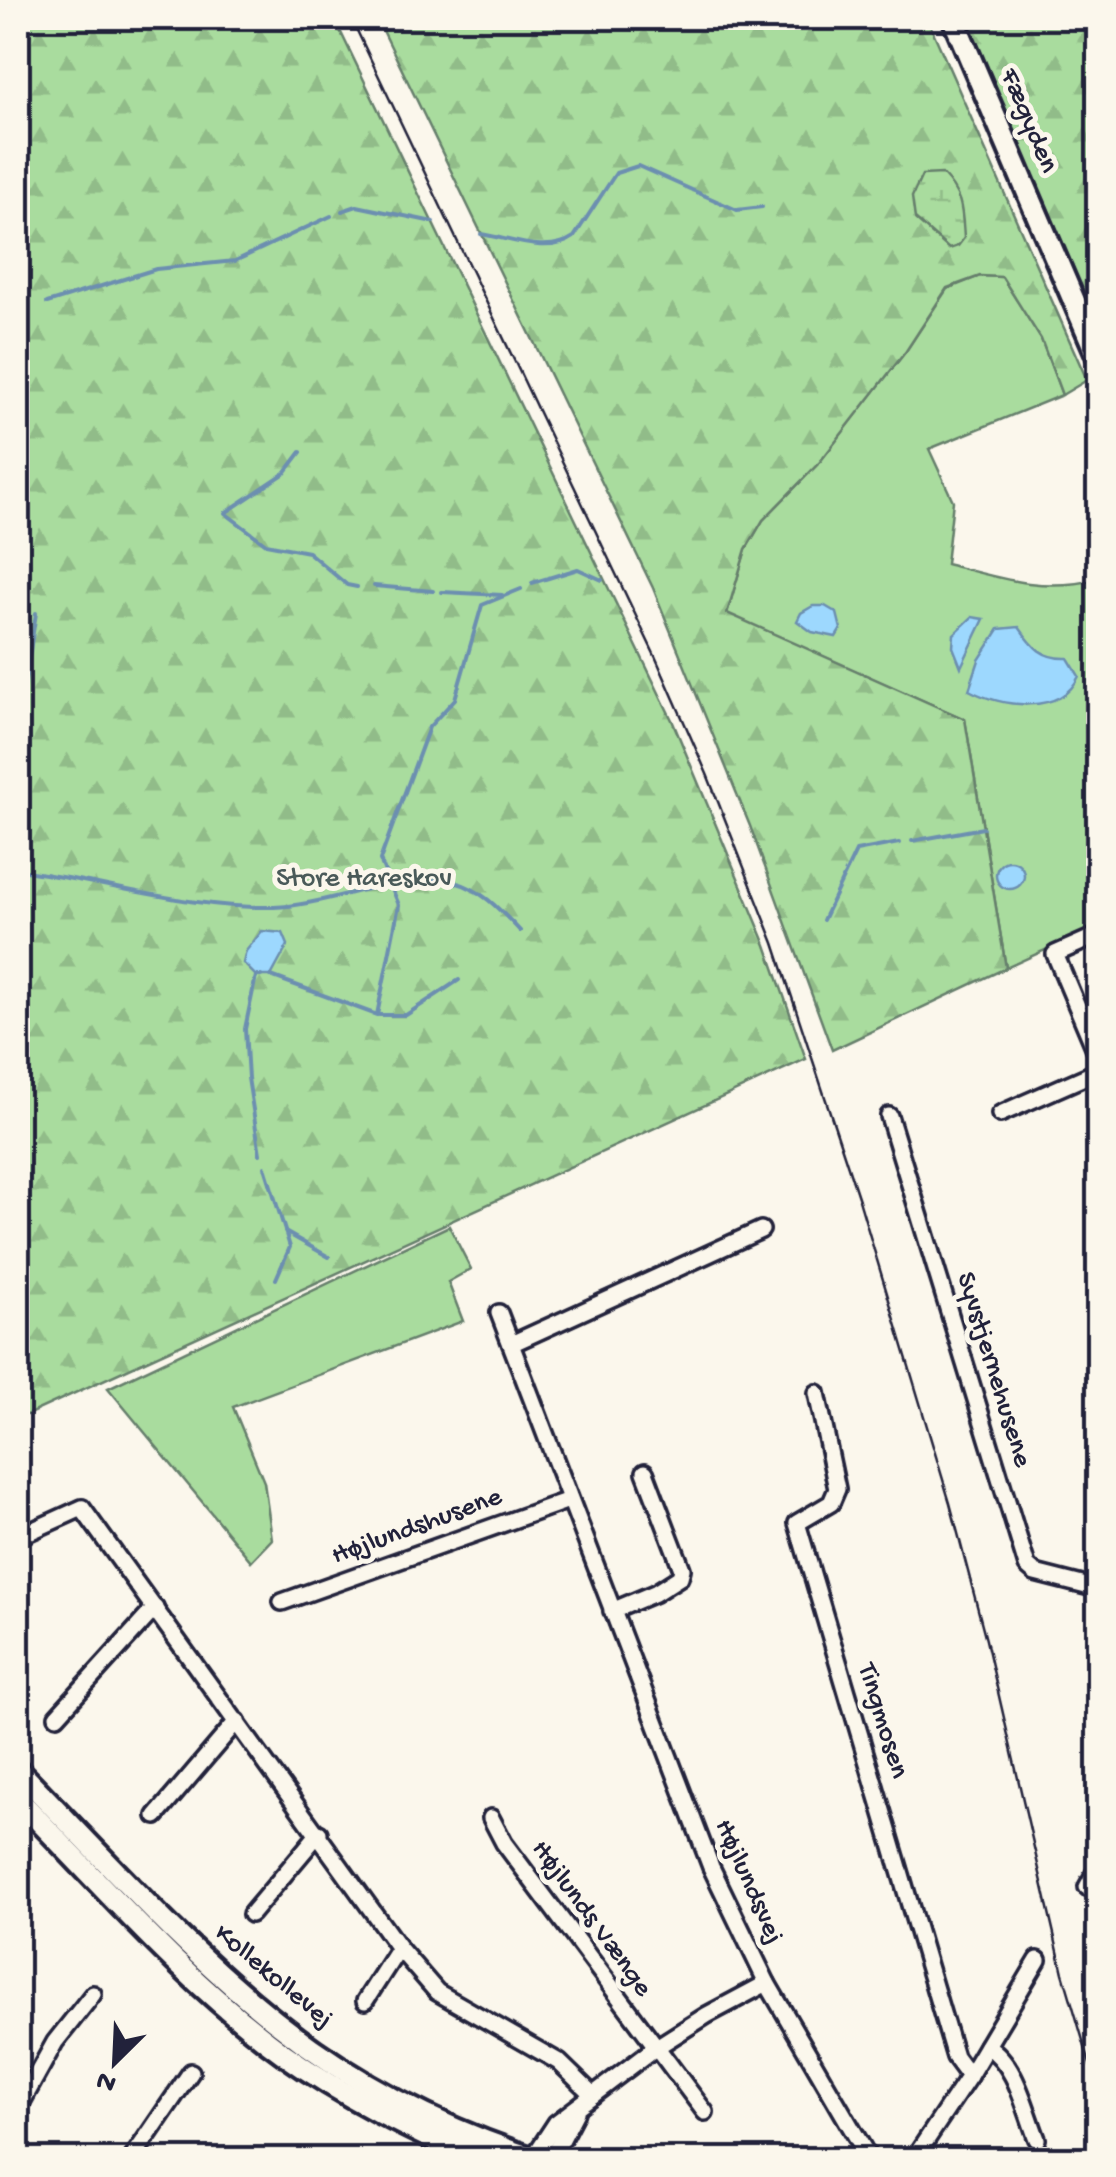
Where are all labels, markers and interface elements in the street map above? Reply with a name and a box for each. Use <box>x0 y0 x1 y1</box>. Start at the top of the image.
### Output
street label: Fægyden <box>991 63 1065 179</box>
park label: Store Hareskov <box>276 863 452 896</box>
street label: Syvstjernehusene <box>948 1269 1038 1472</box>
street label: Højlundshusene <box>327 1481 507 1573</box>
street label: Tingmosen <box>848 1658 915 1783</box>
street label: Højlundsvej <box>706 1815 790 1949</box>
street label: Højlunds Vænge <box>523 1834 659 2004</box>
street label: Kollekollevej <box>207 1918 339 2036</box>
north arrow <box>65 2012 165 2112</box>
text: N <box>92 2062 122 2100</box>

